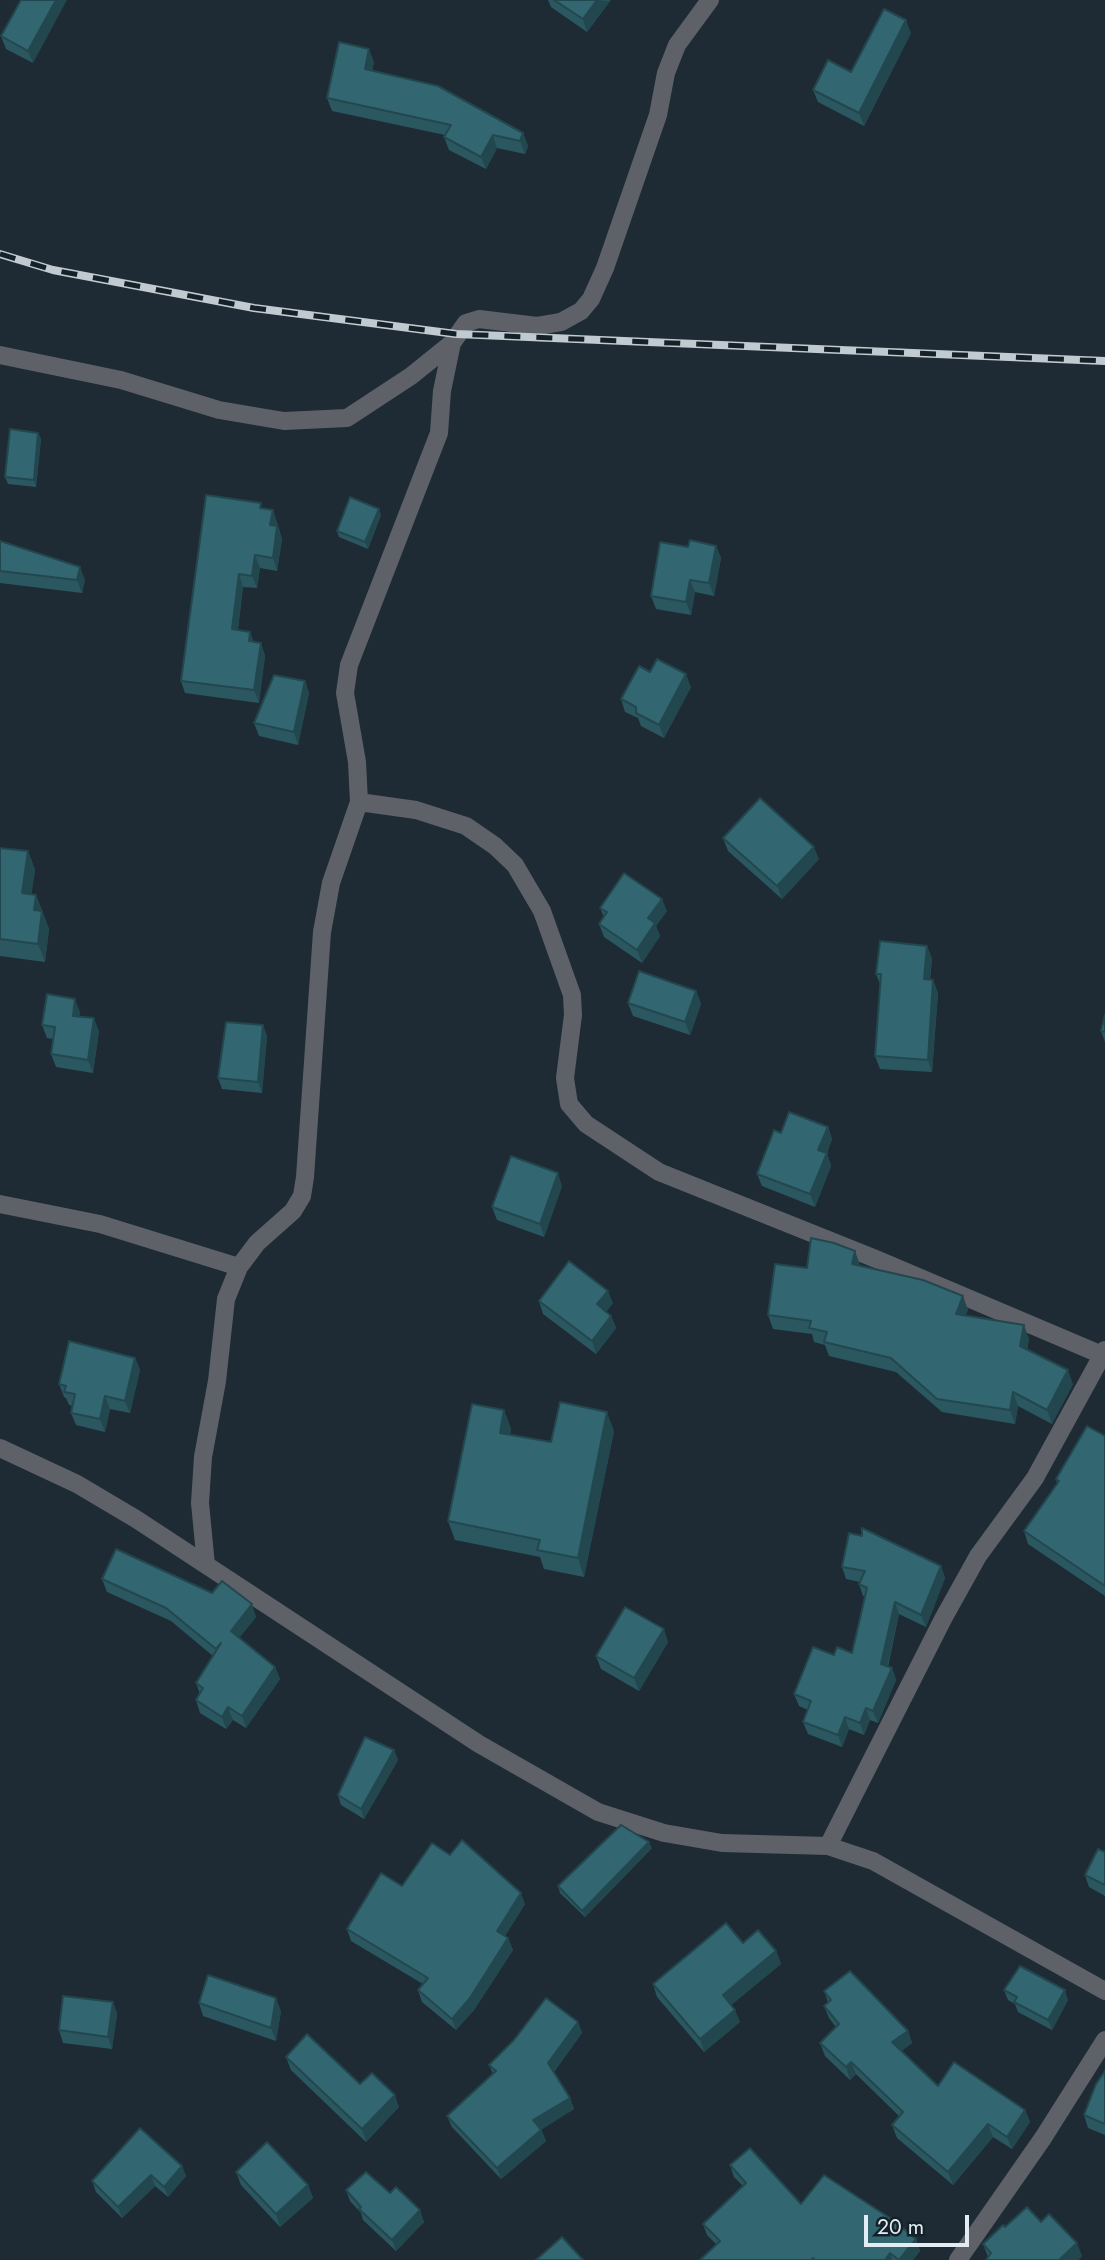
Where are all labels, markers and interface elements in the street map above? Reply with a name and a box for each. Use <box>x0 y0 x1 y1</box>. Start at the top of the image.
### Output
scale bar <box>867 2200 972 2244</box>
text: 20 m <box>877 2212 924 2242</box>

